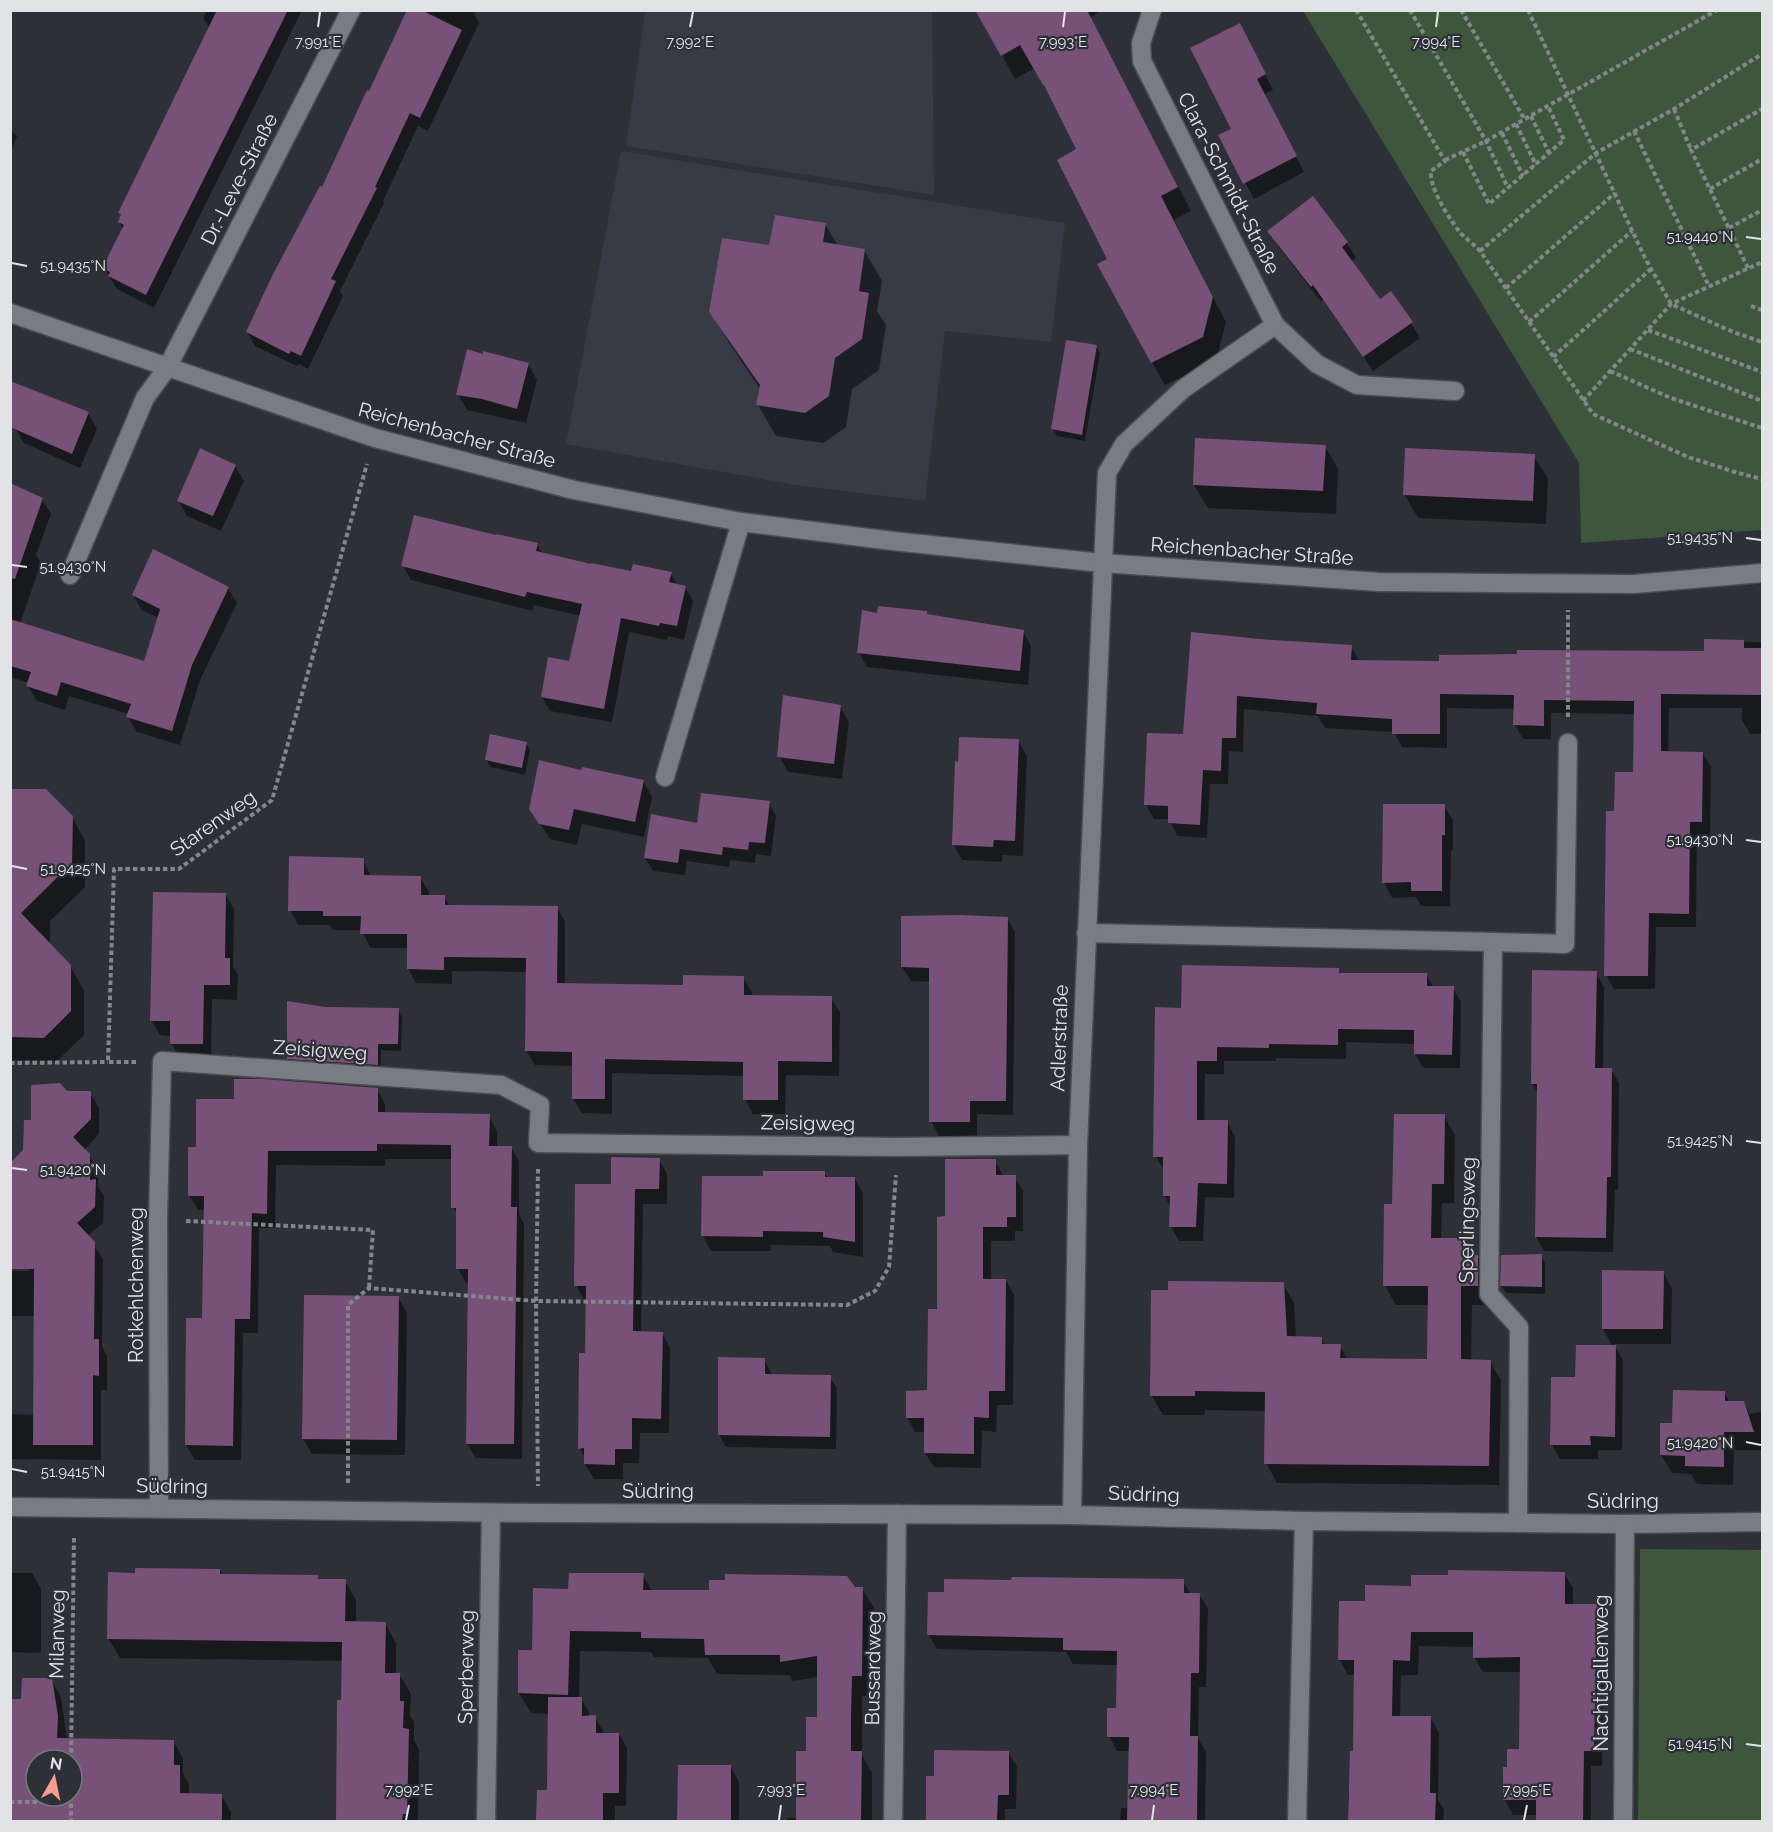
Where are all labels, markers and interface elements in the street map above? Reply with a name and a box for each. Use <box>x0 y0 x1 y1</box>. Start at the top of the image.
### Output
text: 7.991°E <box>295 33 341 51</box>
text: 7.992°E <box>666 33 714 51</box>
text: 7.993°E <box>1039 33 1087 51</box>
text: 7.994°E <box>1412 33 1460 51</box>
street label: Clara-Schmidt-Straße <box>1173 88 1285 278</box>
street label: Dr.-Leve-Straße <box>196 109 283 249</box>
text: 51.9440°N <box>1666 228 1734 246</box>
text: 51.9435°N <box>40 257 106 275</box>
street label: Reichenbacher Straße <box>356 397 559 473</box>
text: 51.9435°N <box>1667 529 1733 547</box>
street label: Reichenbacher Straße <box>1150 532 1355 570</box>
text: 51.9430°N <box>40 558 106 576</box>
street label: Starenweg <box>165 785 261 861</box>
text: 51.9430°N <box>1667 831 1733 849</box>
text: 51.9425°N <box>40 860 106 878</box>
street label: Adlerstraße <box>1045 984 1073 1092</box>
street label: Zeisigweg <box>272 1035 368 1065</box>
street label: Zeisigweg <box>760 1110 856 1136</box>
text: 51.9425°N <box>1667 1132 1733 1150</box>
street label: Sperlingsweg <box>1454 1157 1480 1283</box>
text: 51.9420°N <box>40 1161 106 1179</box>
street label: Rotkehlchenweg <box>124 1207 148 1363</box>
text: 51.9420°N <box>1667 1434 1733 1452</box>
text: 51.9415°N <box>41 1463 105 1481</box>
street label: Südring <box>136 1473 208 1499</box>
street label: Südring <box>622 1479 694 1503</box>
street label: Südring <box>1108 1481 1180 1507</box>
street label: Südring <box>1587 1489 1659 1513</box>
street label: Milanweg <box>44 1589 70 1679</box>
street label: Nachtigallenweg <box>1589 1594 1613 1752</box>
street label: Sperberweg <box>453 1610 479 1724</box>
street label: Bussardweg <box>860 1610 886 1726</box>
text: 51.9415°N <box>1668 1735 1732 1753</box>
north arrow <box>24 1748 84 1808</box>
text: N <box>49 1753 64 1774</box>
text: 7.992°E <box>385 1781 433 1799</box>
text: 7.993°E <box>757 1781 805 1799</box>
text: 7.994°E <box>1130 1781 1178 1799</box>
text: 7.995°E <box>1503 1781 1551 1799</box>

